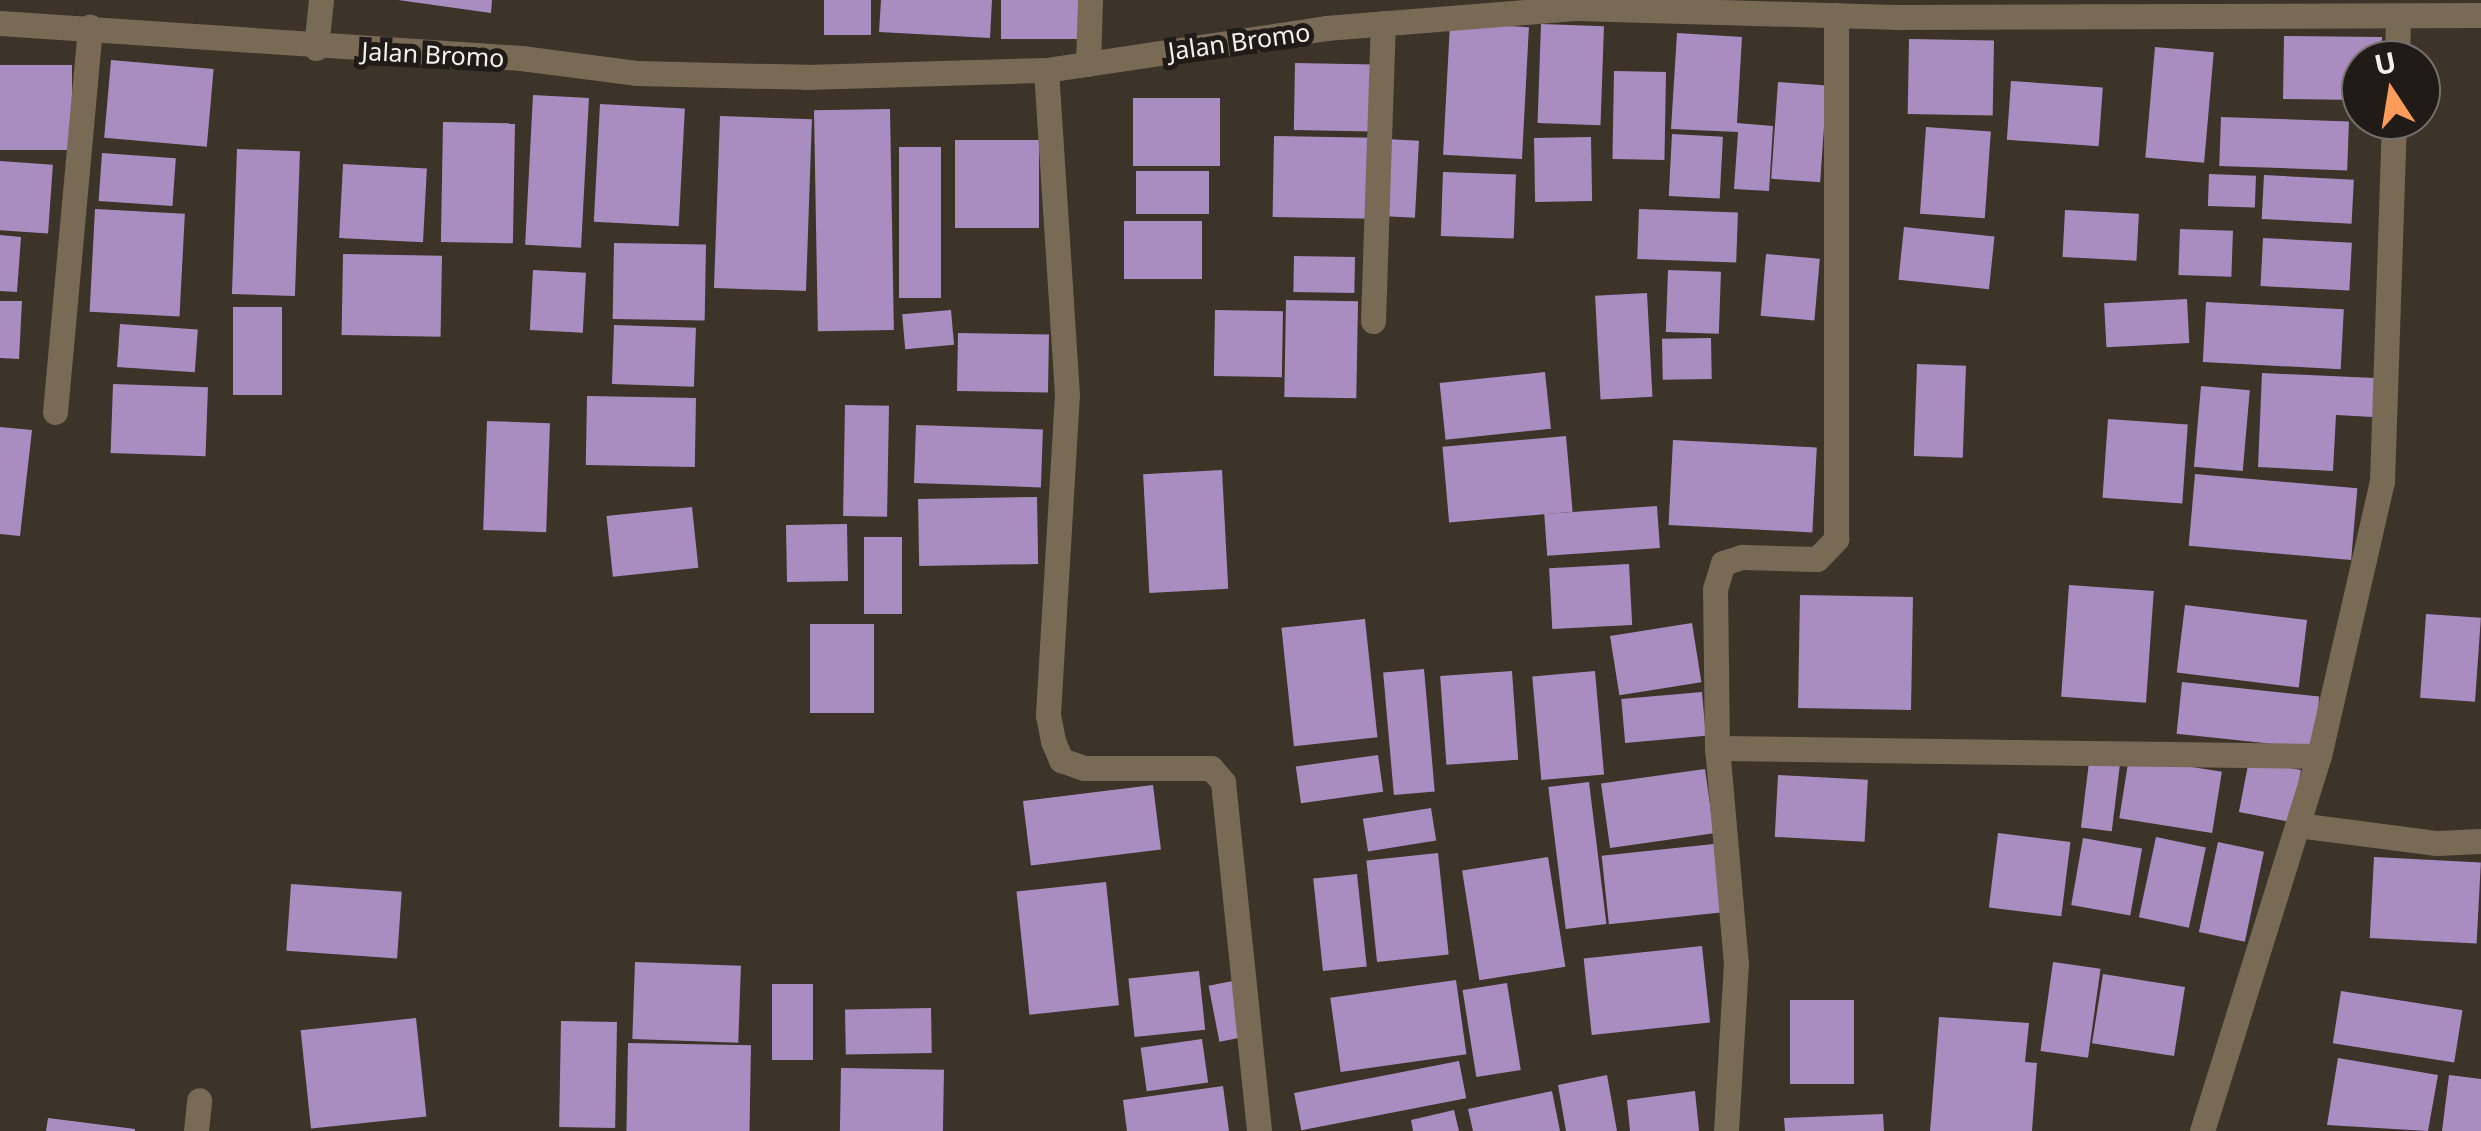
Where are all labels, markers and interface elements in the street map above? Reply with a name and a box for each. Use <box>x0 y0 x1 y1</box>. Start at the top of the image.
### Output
street label: Jalan Bromo <box>1166 16 1312 66</box>
street label: Jalan Bromo <box>361 35 505 73</box>
north arrow <box>2341 40 2441 140</box>
text: U <box>2371 42 2399 83</box>

